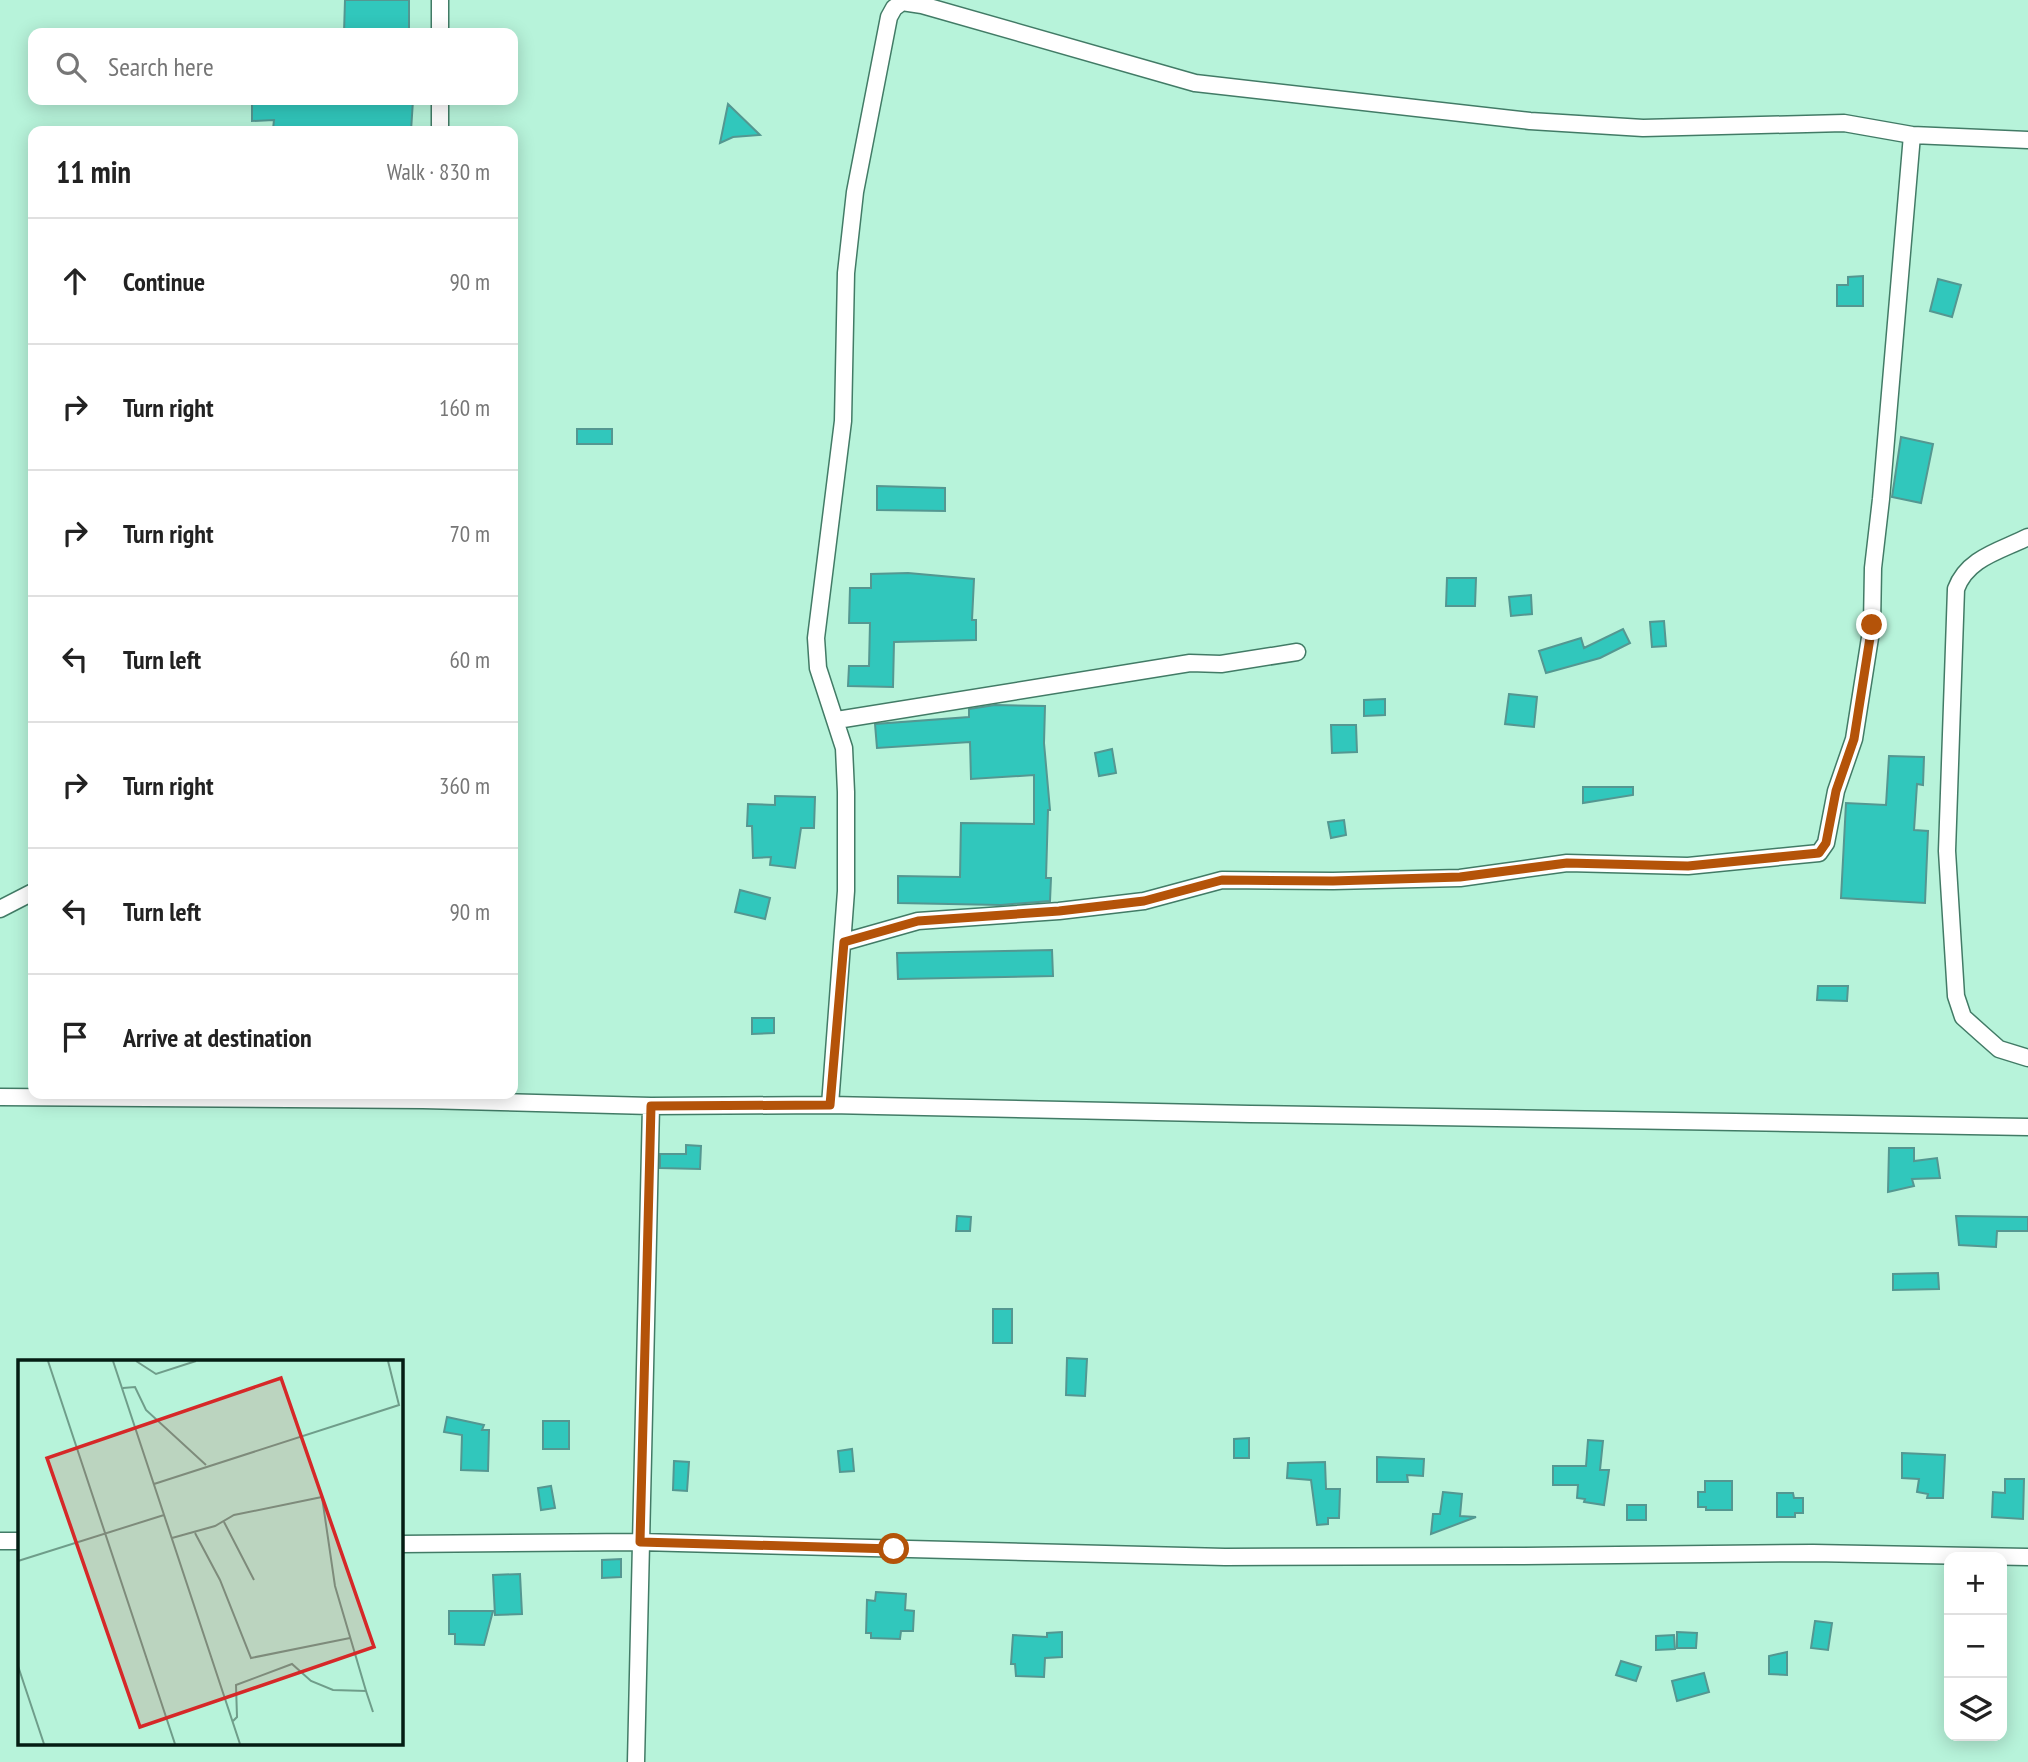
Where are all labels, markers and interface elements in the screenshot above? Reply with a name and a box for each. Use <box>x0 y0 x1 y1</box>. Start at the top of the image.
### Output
search box <box>28 28 518 105</box>
icon: search <box>52 48 90 86</box>
text: Search here <box>108 50 214 83</box>
text: 11 min <box>56 152 131 191</box>
text: Walk · 830 m <box>387 157 490 186</box>
icon: ahead <box>56 262 94 300</box>
text: Continue <box>123 265 205 298</box>
text: 90 m <box>449 267 490 296</box>
icon: right <box>56 388 94 426</box>
text: Turn right <box>123 391 214 424</box>
text: 160 m <box>439 393 490 422</box>
icon: right <box>56 514 94 552</box>
text: Turn right <box>123 517 214 550</box>
text: 70 m <box>449 519 490 548</box>
route end <box>1856 609 1887 640</box>
icon: left <box>56 640 94 678</box>
text: Turn left <box>123 643 201 676</box>
text: 60 m <box>449 645 490 674</box>
icon: right <box>56 766 94 804</box>
text: Turn right <box>123 769 214 802</box>
text: 360 m <box>439 771 490 800</box>
icon: left <box>56 892 94 930</box>
text: Turn left <box>123 895 201 928</box>
text: 90 m <box>449 897 490 926</box>
icon: arrive <box>56 1018 94 1056</box>
text: Arrive at destination <box>123 1021 312 1054</box>
inset map <box>18 1360 402 1744</box>
route start <box>878 1533 909 1564</box>
map controls <box>1944 1552 2007 1741</box>
button: + <box>1944 1552 2007 1615</box>
button: − <box>1944 1615 2007 1678</box>
button: layers <box>1944 1678 2007 1741</box>

